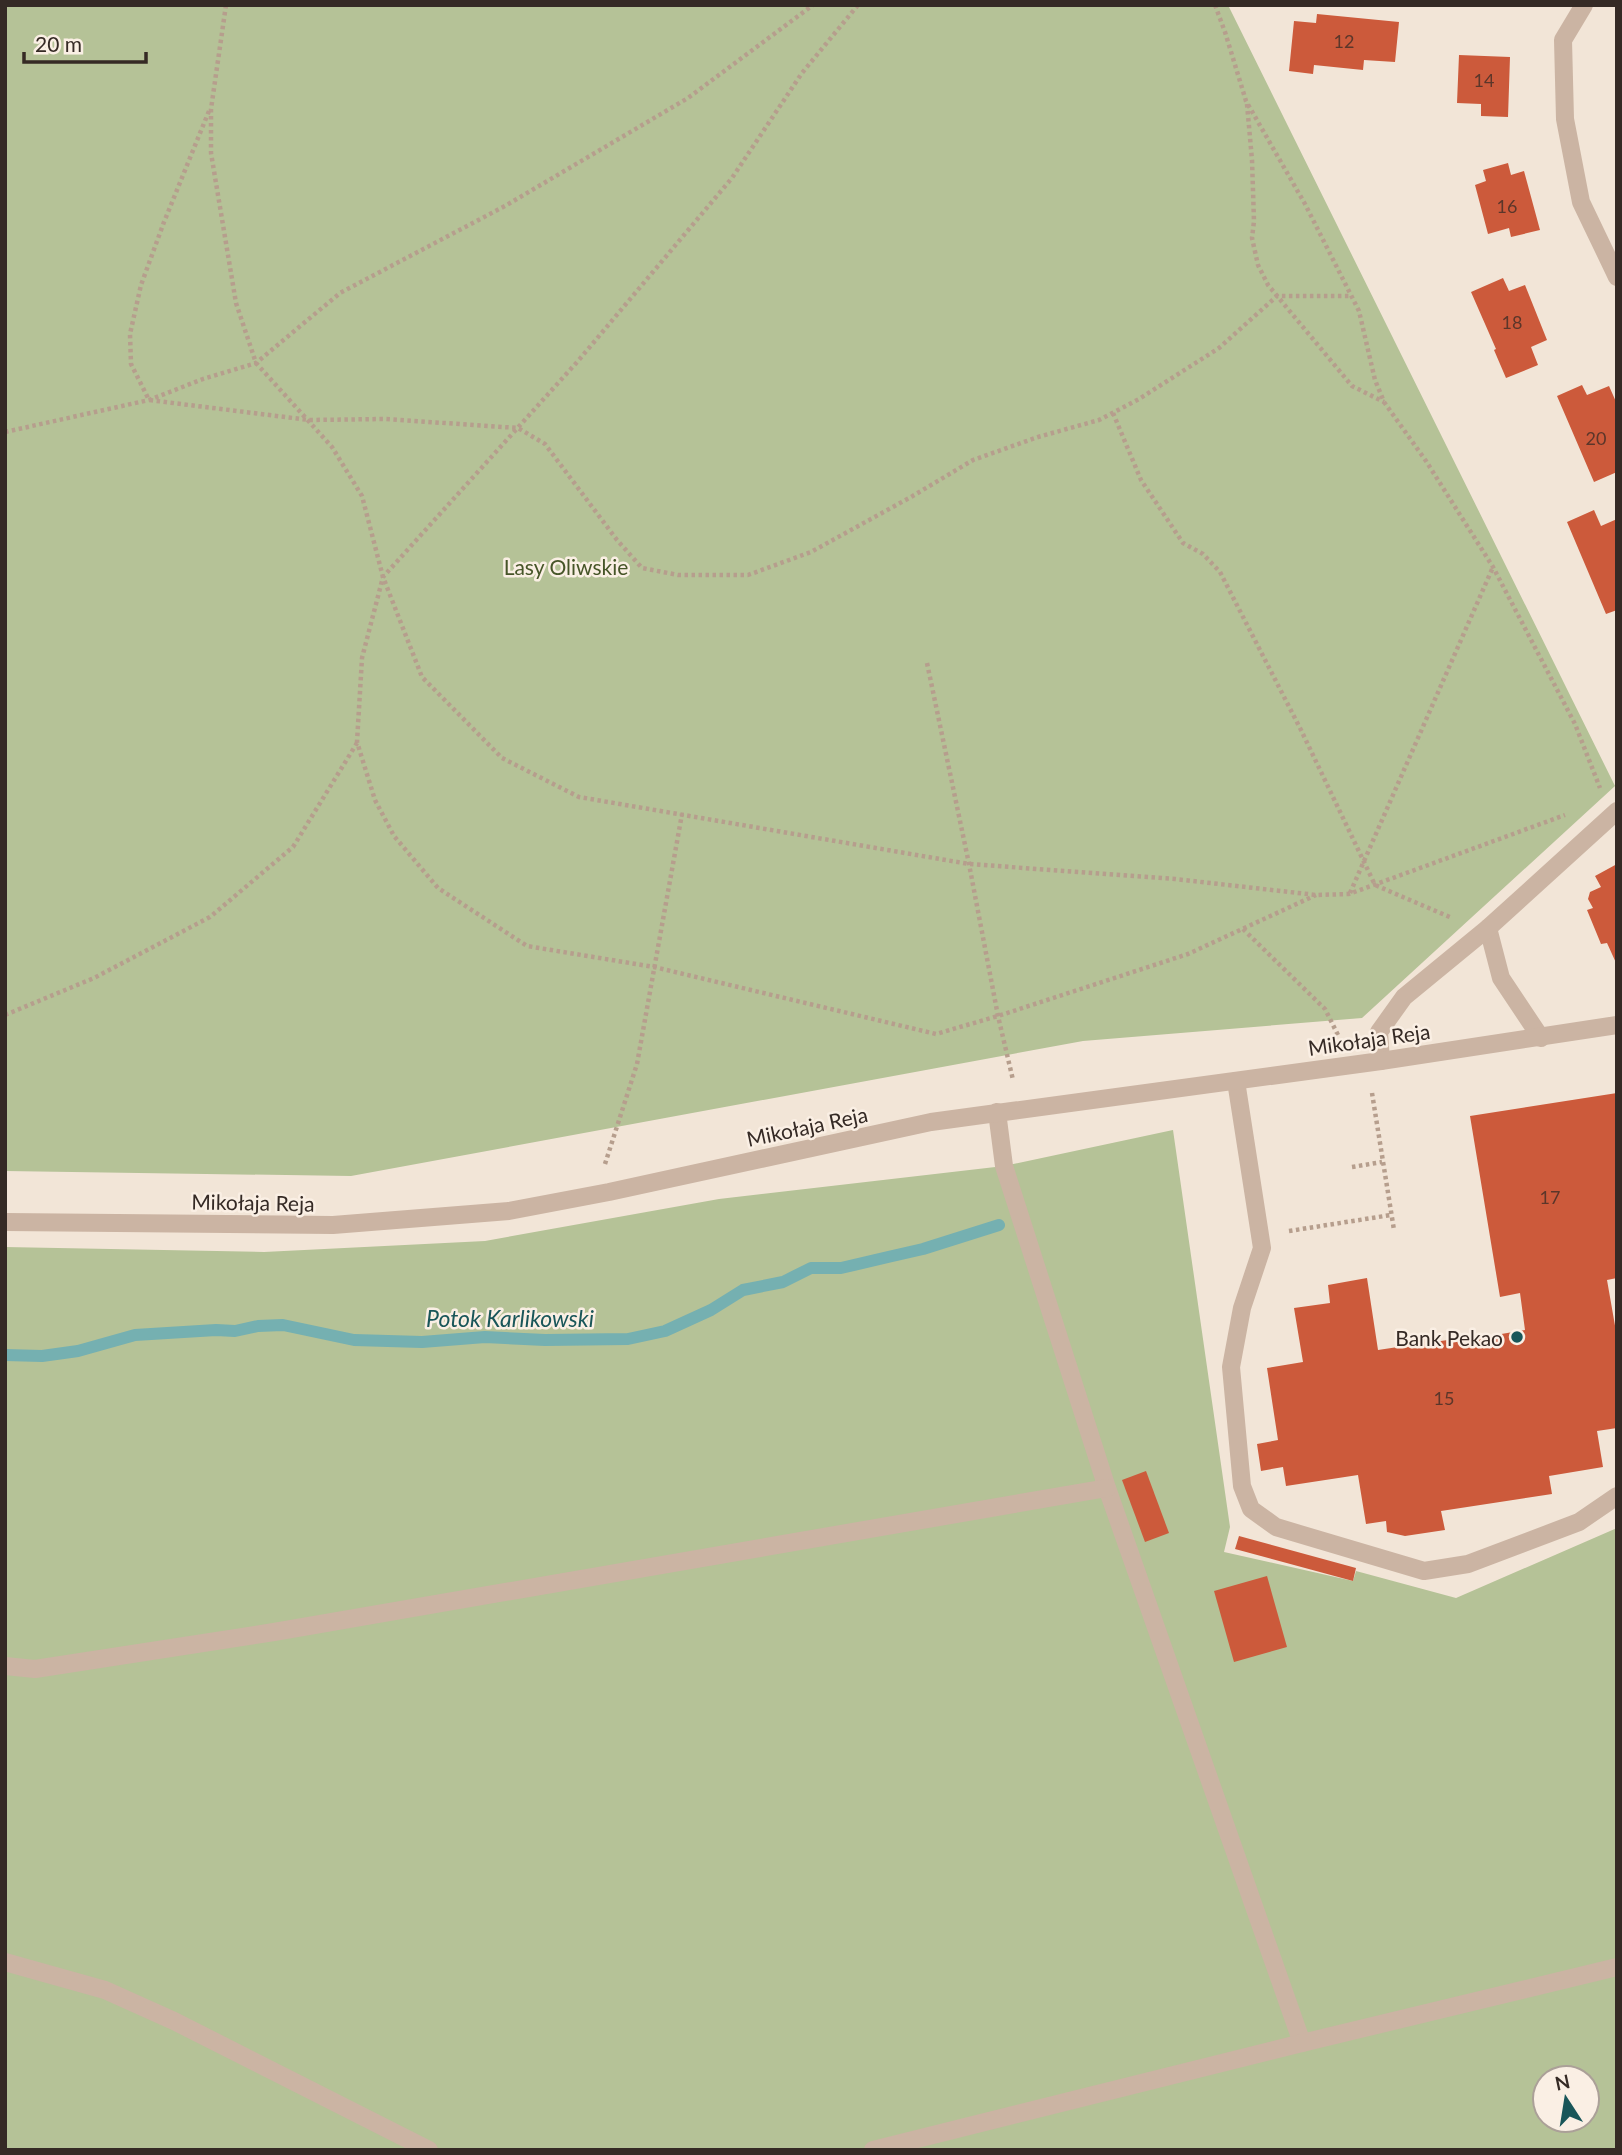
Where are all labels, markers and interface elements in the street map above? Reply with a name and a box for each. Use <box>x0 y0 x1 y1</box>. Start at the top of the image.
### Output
scale bar <box>24 21 147 65</box>
house number: 12 <box>1334 30 1354 52</box>
text: 20 m <box>35 31 82 56</box>
house number: 14 <box>1474 69 1494 91</box>
house number: 16 <box>1497 195 1517 217</box>
house number: 18 <box>1502 311 1522 333</box>
house number: 20 <box>1586 427 1606 449</box>
park label: Lasy Oliwskie <box>504 554 628 579</box>
street label: Mikołaja Reja <box>1306 1018 1432 1060</box>
street label: Mikołaja Reja <box>744 1101 870 1151</box>
house number: 17 <box>1540 1186 1560 1208</box>
street label: Mikołaja Reja <box>191 1188 315 1216</box>
water label: Potok Karlikowski <box>426 1304 594 1332</box>
place label: Bank Pekao <box>1395 1325 1503 1350</box>
marker: Bank Pekao <box>1509 1329 1525 1345</box>
house number: 15 <box>1434 1387 1454 1409</box>
north arrow <box>1531 2064 1601 2134</box>
text: N <box>1553 2069 1572 2095</box>

